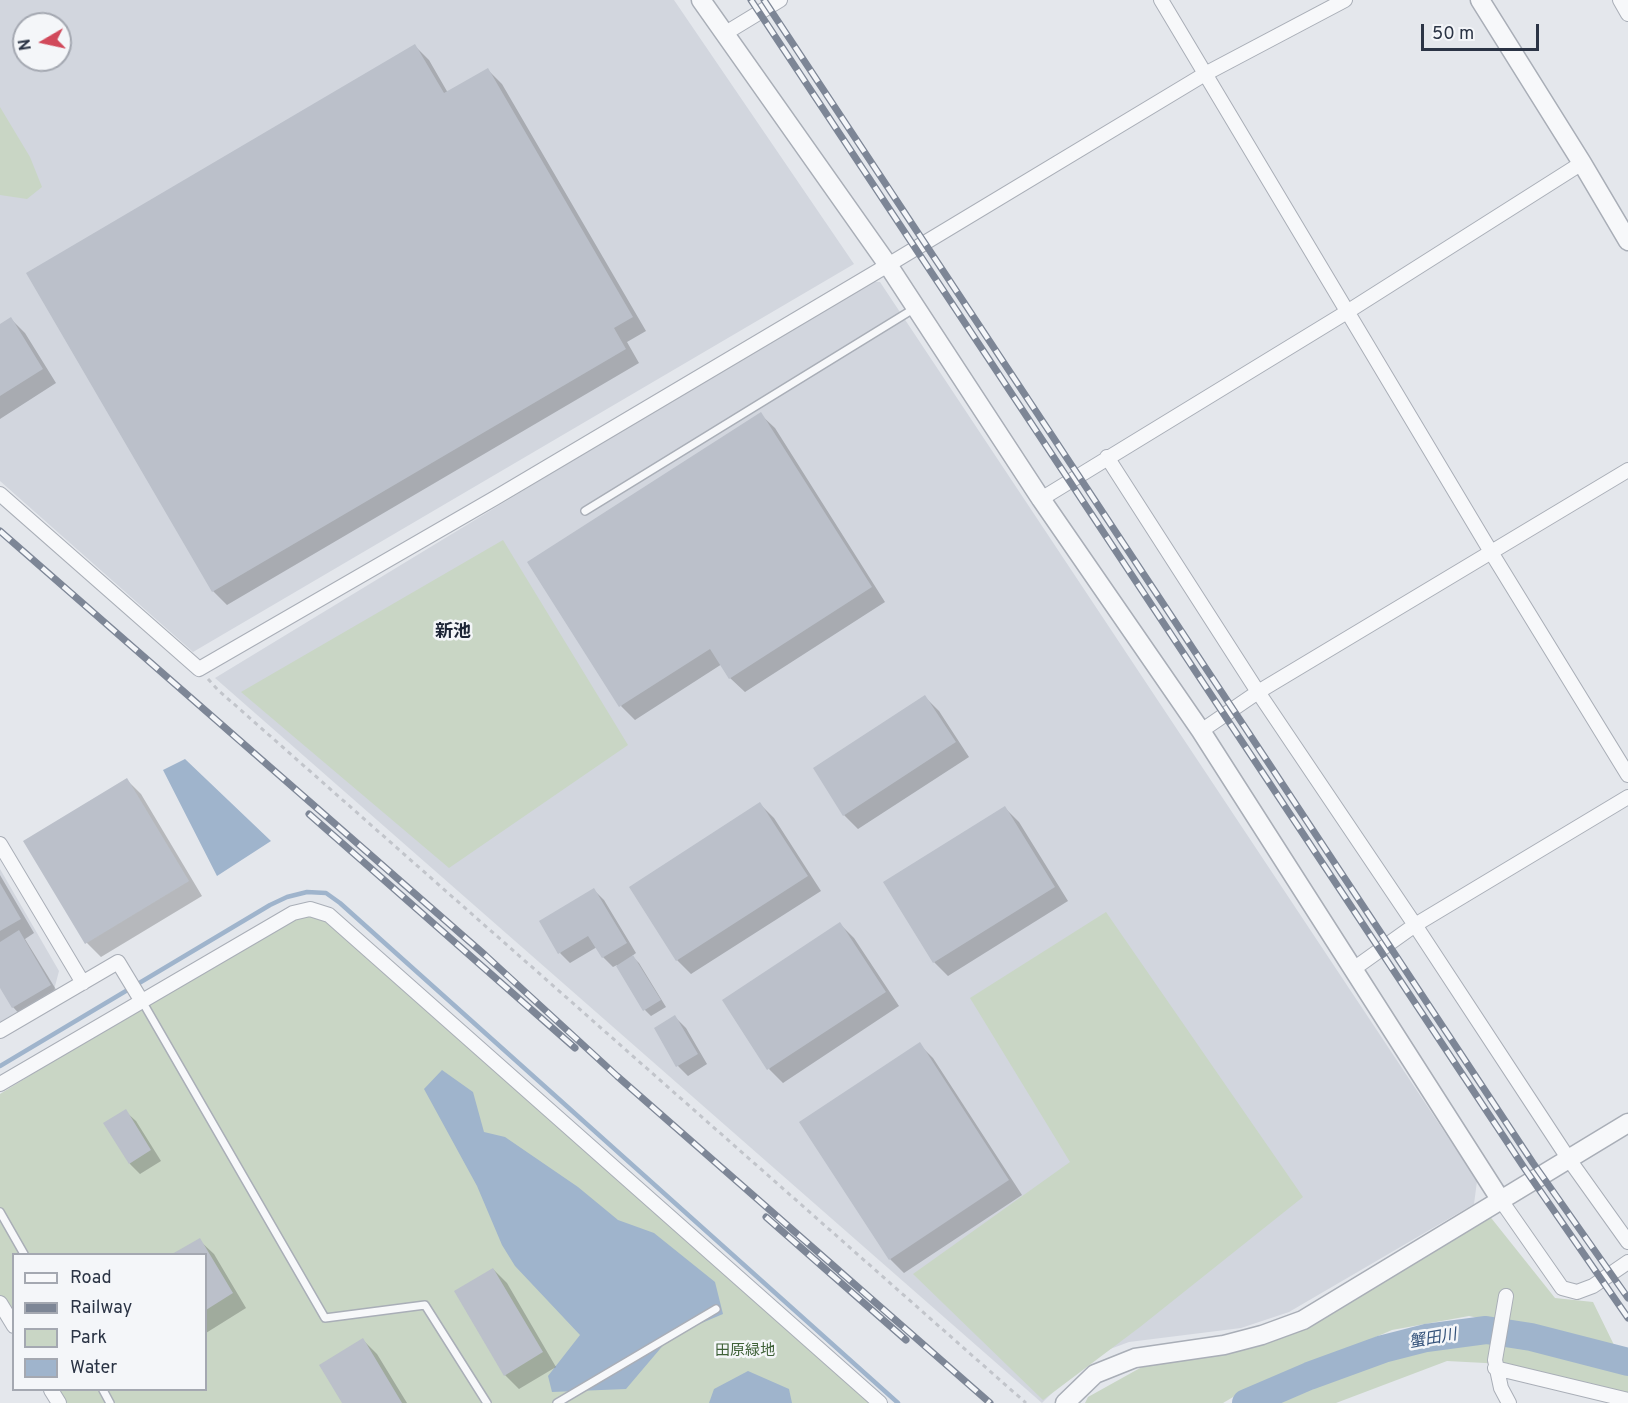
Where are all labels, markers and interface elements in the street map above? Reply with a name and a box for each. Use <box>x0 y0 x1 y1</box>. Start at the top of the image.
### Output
north arrow <box>12 12 72 72</box>
scale bar <box>1424 12 1542 50</box>
text: 50 m <box>1432 23 1474 46</box>
text: N <box>15 37 37 52</box>
district label: 新池 <box>435 622 471 644</box>
legend <box>12 1253 207 1391</box>
text: Road <box>70 1267 112 1290</box>
text: Railway <box>70 1297 132 1320</box>
water label: 蟹田川 <box>1408 1326 1458 1354</box>
text: Park <box>70 1327 107 1350</box>
park label: 田原緑地 <box>715 1343 775 1361</box>
text: Water <box>70 1357 117 1380</box>

